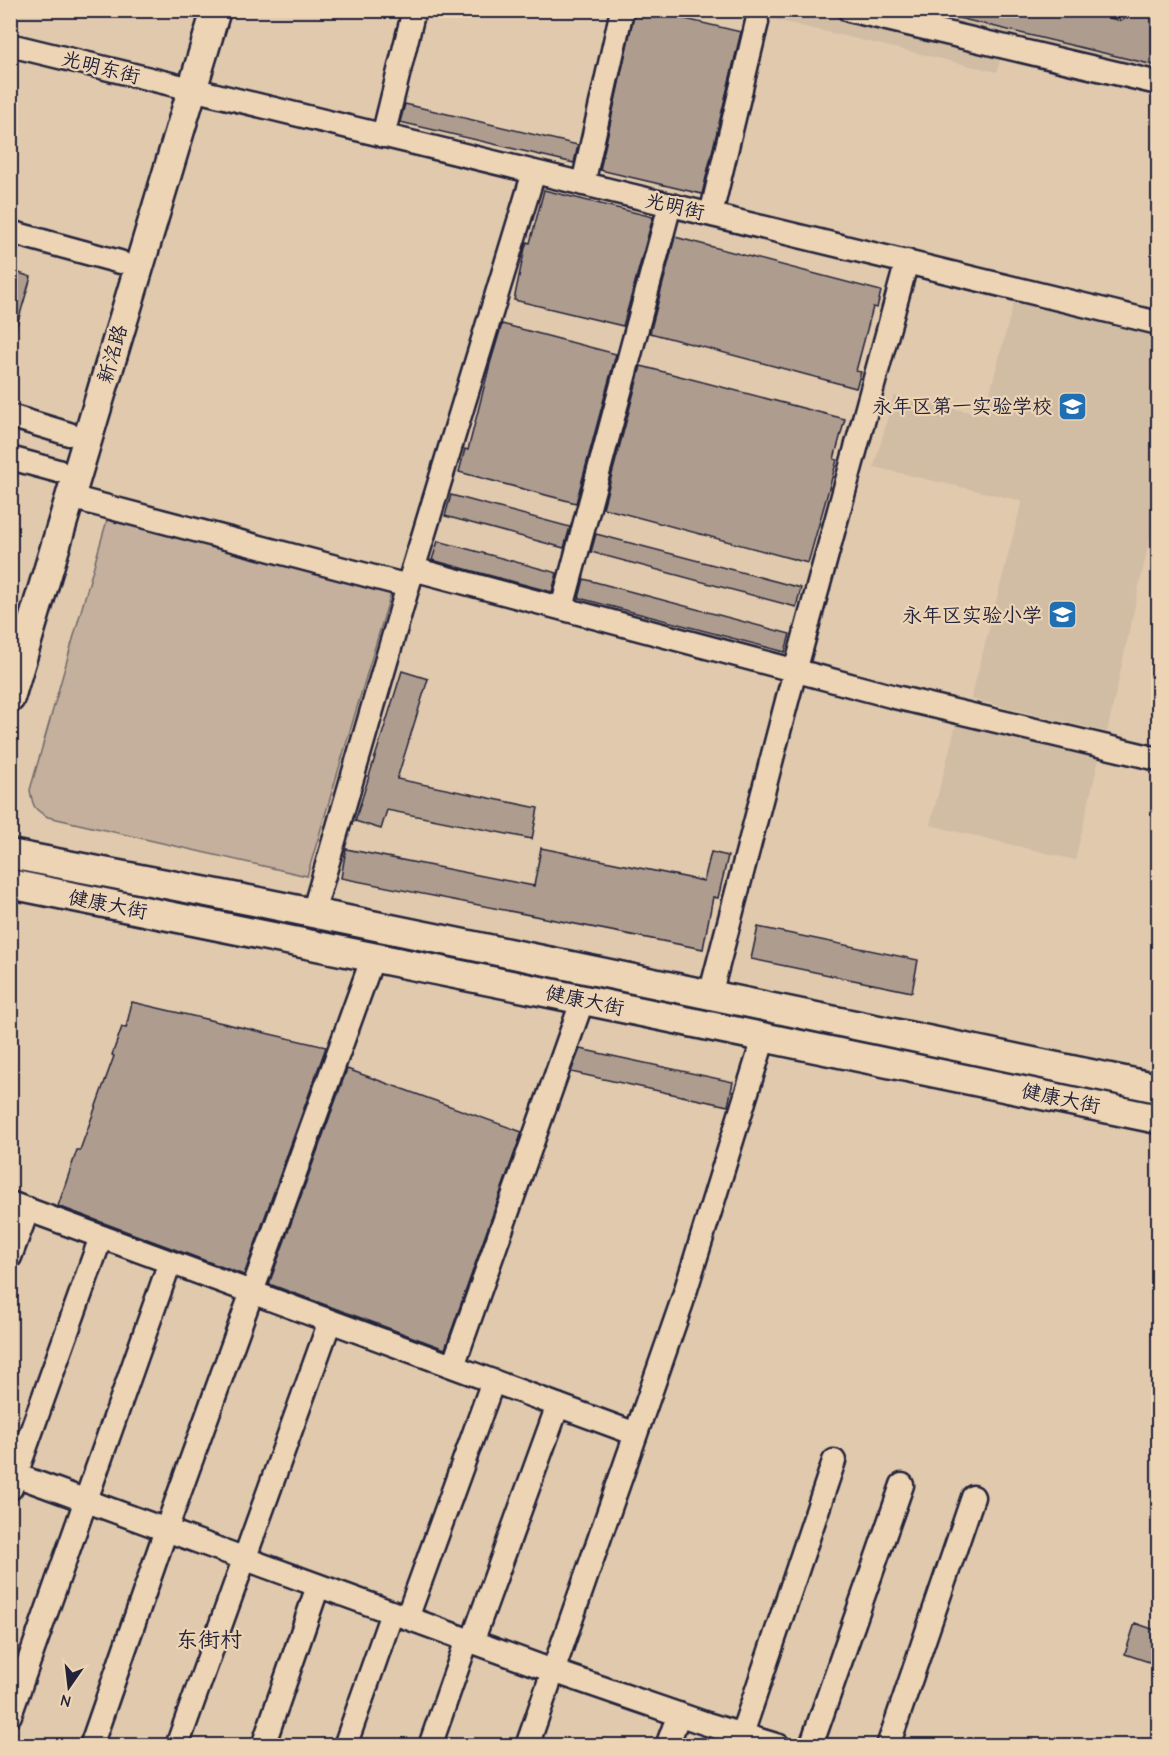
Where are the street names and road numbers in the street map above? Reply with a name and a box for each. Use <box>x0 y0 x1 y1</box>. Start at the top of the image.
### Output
street label: 光明东街 <box>59 47 142 88</box>
street label: 光明街 <box>643 189 707 224</box>
street label: 新洺路 <box>93 321 132 386</box>
street label: 健康大街 <box>66 886 149 923</box>
street label: 健康大街 <box>543 981 626 1020</box>
street label: 健康大街 <box>1019 1079 1102 1118</box>

